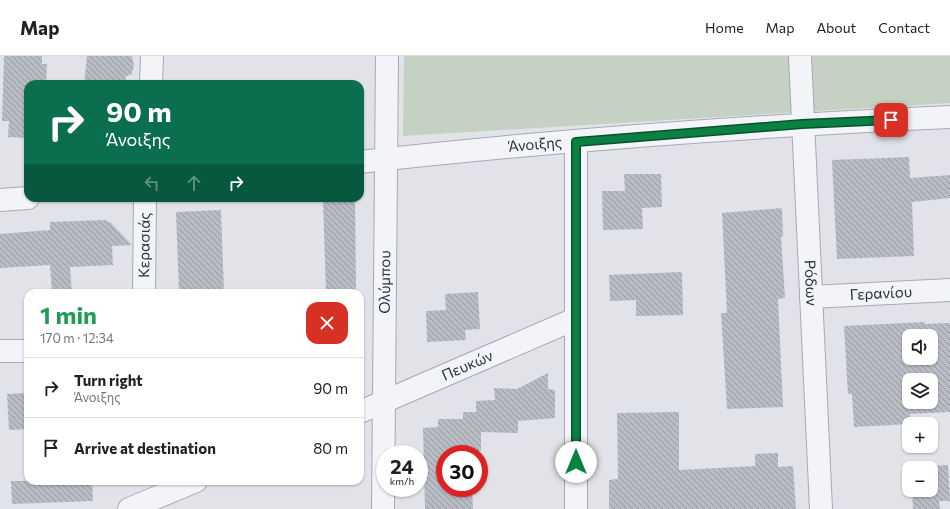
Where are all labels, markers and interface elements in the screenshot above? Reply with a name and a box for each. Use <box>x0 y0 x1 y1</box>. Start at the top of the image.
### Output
text: Map <box>20 16 59 39</box>
text: Home <box>705 19 744 36</box>
text: Map <box>766 19 794 36</box>
text: About <box>816 19 856 36</box>
text: Contact <box>878 19 930 36</box>
text: 90 m <box>106 94 172 128</box>
icon: right <box>40 96 92 148</box>
pin <box>874 103 908 137</box>
icon: arrive <box>880 109 902 131</box>
text: Άνοιξης <box>106 128 171 150</box>
street label: Άνοιξης <box>506 132 563 155</box>
icon: left <box>141 172 163 194</box>
icon: ahead <box>183 172 205 194</box>
icon: right <box>225 172 247 194</box>
street label: Κερασιάς <box>134 212 153 278</box>
street label: Ολύμπου <box>375 250 393 314</box>
street label: Ρόδων <box>801 259 822 307</box>
street label: Γερανίου <box>849 282 912 303</box>
text: 1 min <box>40 300 97 329</box>
button: close <box>306 302 348 344</box>
map controls <box>902 329 938 497</box>
button: sound <box>902 329 938 365</box>
text: 170 m · 12:34 <box>40 330 114 346</box>
street label: Πευκών <box>439 345 496 384</box>
text: Turn right <box>74 371 143 389</box>
button: layers <box>902 373 938 409</box>
icon: right <box>40 377 62 399</box>
text: 90 m <box>313 379 348 397</box>
text: Άνοιξης <box>74 389 121 405</box>
button: + <box>902 417 938 453</box>
icon: arrive <box>40 437 62 459</box>
text: Arrive at destination <box>74 439 216 457</box>
text: 80 m <box>313 439 348 457</box>
position arrow <box>555 441 597 483</box>
speed limit sign: 30 <box>436 445 488 497</box>
text: 24 <box>390 454 414 478</box>
button: − <box>902 461 938 497</box>
text: km/h <box>390 475 414 487</box>

